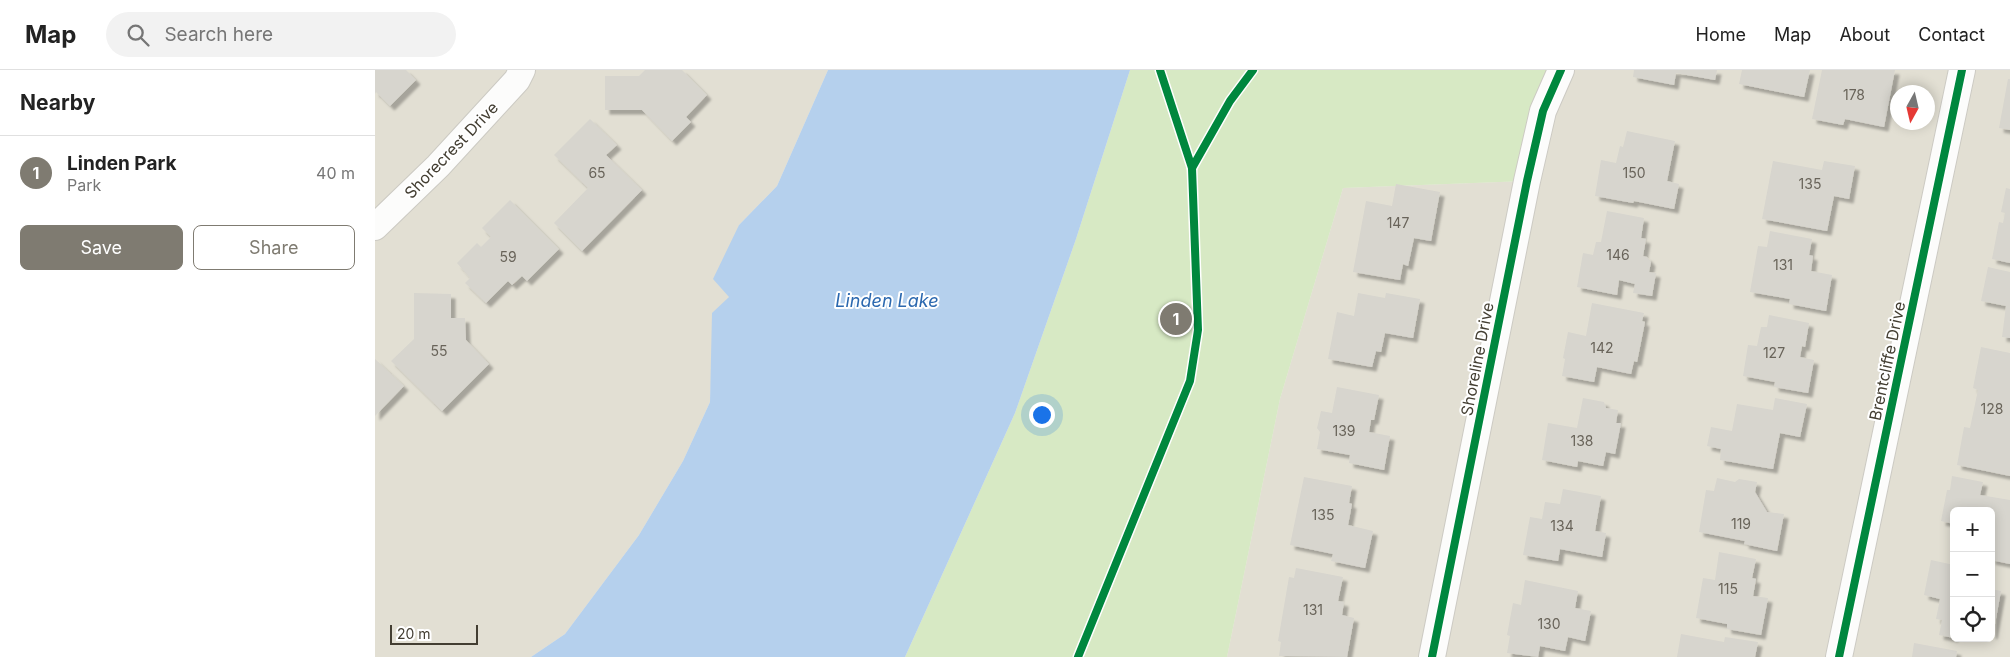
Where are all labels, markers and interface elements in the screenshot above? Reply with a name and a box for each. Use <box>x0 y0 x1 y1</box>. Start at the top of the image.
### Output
search box <box>106 12 456 57</box>
text: Map <box>25 20 76 49</box>
icon: search <box>124 21 152 49</box>
text: Search here <box>164 23 273 46</box>
text: Home <box>1696 24 1746 45</box>
text: Map <box>1774 24 1811 45</box>
text: About <box>1839 24 1890 45</box>
text: Contact <box>1918 24 1985 45</box>
north arrow <box>1890 85 1935 130</box>
house number: 178 <box>1843 86 1865 103</box>
text: Nearby <box>20 90 95 115</box>
street label: Shorecrest Drive <box>400 98 502 202</box>
text: Linden Park <box>67 152 177 175</box>
text: 1 <box>33 163 39 183</box>
text: 40 m <box>316 163 355 183</box>
house number: 65 <box>588 164 606 181</box>
house number: 150 <box>1622 164 1646 181</box>
text: Park <box>67 175 101 195</box>
house number: 135 <box>1799 175 1821 192</box>
house number: 147 <box>1387 214 1409 231</box>
button: Save <box>20 225 183 270</box>
button: Share <box>193 225 355 270</box>
house number: 146 <box>1606 246 1630 263</box>
house number: 59 <box>499 248 517 265</box>
house number: 131 <box>1773 256 1793 273</box>
water label: Linden Lake <box>835 290 939 311</box>
pin: 1 <box>1160 300 1192 338</box>
street label: Brentcliffe Drive <box>1865 300 1909 422</box>
street label: Shoreline Drive <box>1456 301 1498 417</box>
house number: 142 <box>1590 339 1614 356</box>
house number: 55 <box>430 342 448 359</box>
house number: 127 <box>1763 344 1785 361</box>
house number: 128 <box>1981 400 2003 417</box>
your location <box>1029 402 1055 428</box>
house number: 139 <box>1332 422 1356 439</box>
house number: 138 <box>1570 432 1594 449</box>
house number: 135 <box>1312 506 1334 523</box>
map controls <box>1950 507 1995 642</box>
button: + <box>1950 507 1995 552</box>
house number: 119 <box>1731 515 1751 532</box>
house number: 134 <box>1550 517 1574 534</box>
button: − <box>1950 552 1995 597</box>
house number: 115 <box>1718 580 1738 597</box>
button: locate <box>1950 597 1995 642</box>
house number: 131 <box>1303 601 1323 618</box>
house number: 130 <box>1537 615 1561 632</box>
scale bar <box>390 622 477 645</box>
text: 20 m <box>397 625 431 642</box>

